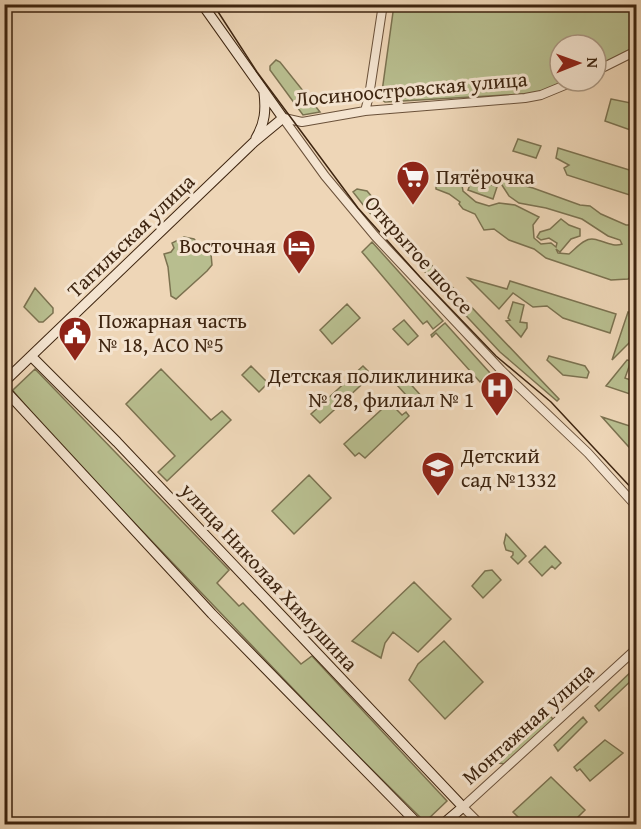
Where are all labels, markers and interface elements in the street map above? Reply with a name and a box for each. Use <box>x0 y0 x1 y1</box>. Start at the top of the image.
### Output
north arrow <box>548 33 608 93</box>
text: N <box>581 57 605 69</box>
street label: Лосиноостровская улица <box>293 63 529 114</box>
supermarket icon: Пятёрочка <box>395 159 431 206</box>
place label: Пятёрочка <box>436 161 534 192</box>
street label: Тагильская улица <box>60 167 201 305</box>
street label: Открытое шоссе <box>358 188 481 321</box>
hotel icon: Восточная <box>281 228 317 275</box>
place label: Восточная <box>179 230 276 261</box>
place label: Пожарная часть № 18, АСО №5 <box>98 305 247 360</box>
public building icon: Пожарная часть № 18, АСО №5 <box>57 315 93 362</box>
place label: Детская поликлиника № 28, филиал № 1 <box>267 360 474 415</box>
hospital icon: Детская поликлиника № 28, филиал № 1 <box>479 370 515 417</box>
place label: Детский сад №1332 <box>460 440 557 495</box>
school or university icon: Детский сад №1332 <box>420 450 456 497</box>
street label: улица Николая Химушина <box>173 475 365 678</box>
street label: Монтажная улица <box>454 656 601 792</box>

